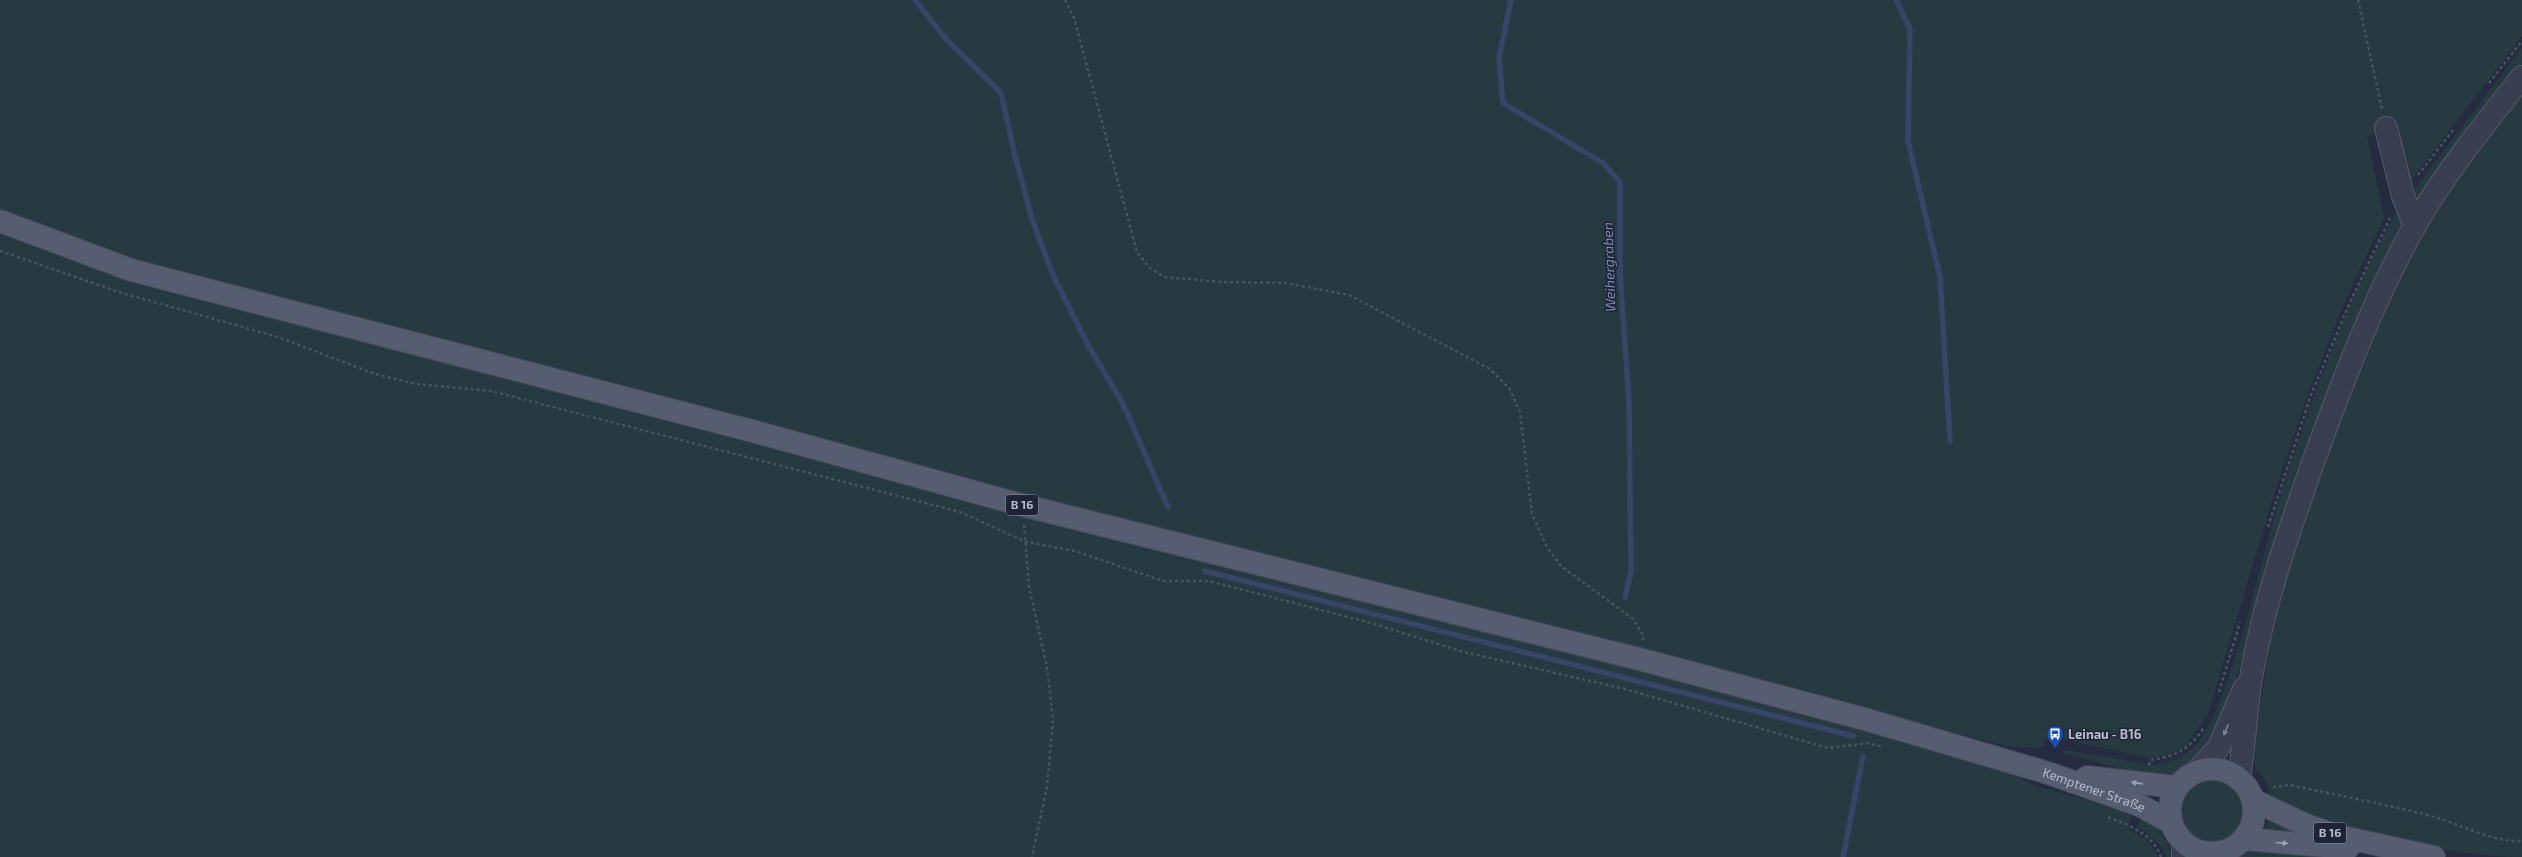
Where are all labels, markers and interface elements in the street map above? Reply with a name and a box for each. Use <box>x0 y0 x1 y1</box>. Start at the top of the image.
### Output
water label: Weihergraben <box>1598 222 1619 312</box>
road number: B 16 <box>1006 495 1038 515</box>
bus stop icon: Leinau - B16 <box>2045 724 2065 749</box>
one-way arrow <box>2223 724 2229 735</box>
place label: Leinau - B16 <box>2068 726 2142 742</box>
street label: Kemptener Straße <box>2041 764 2149 815</box>
one-way arrow <box>2131 780 2143 786</box>
road number: B 16 <box>2314 823 2346 843</box>
one-way arrow <box>2276 840 2288 847</box>

